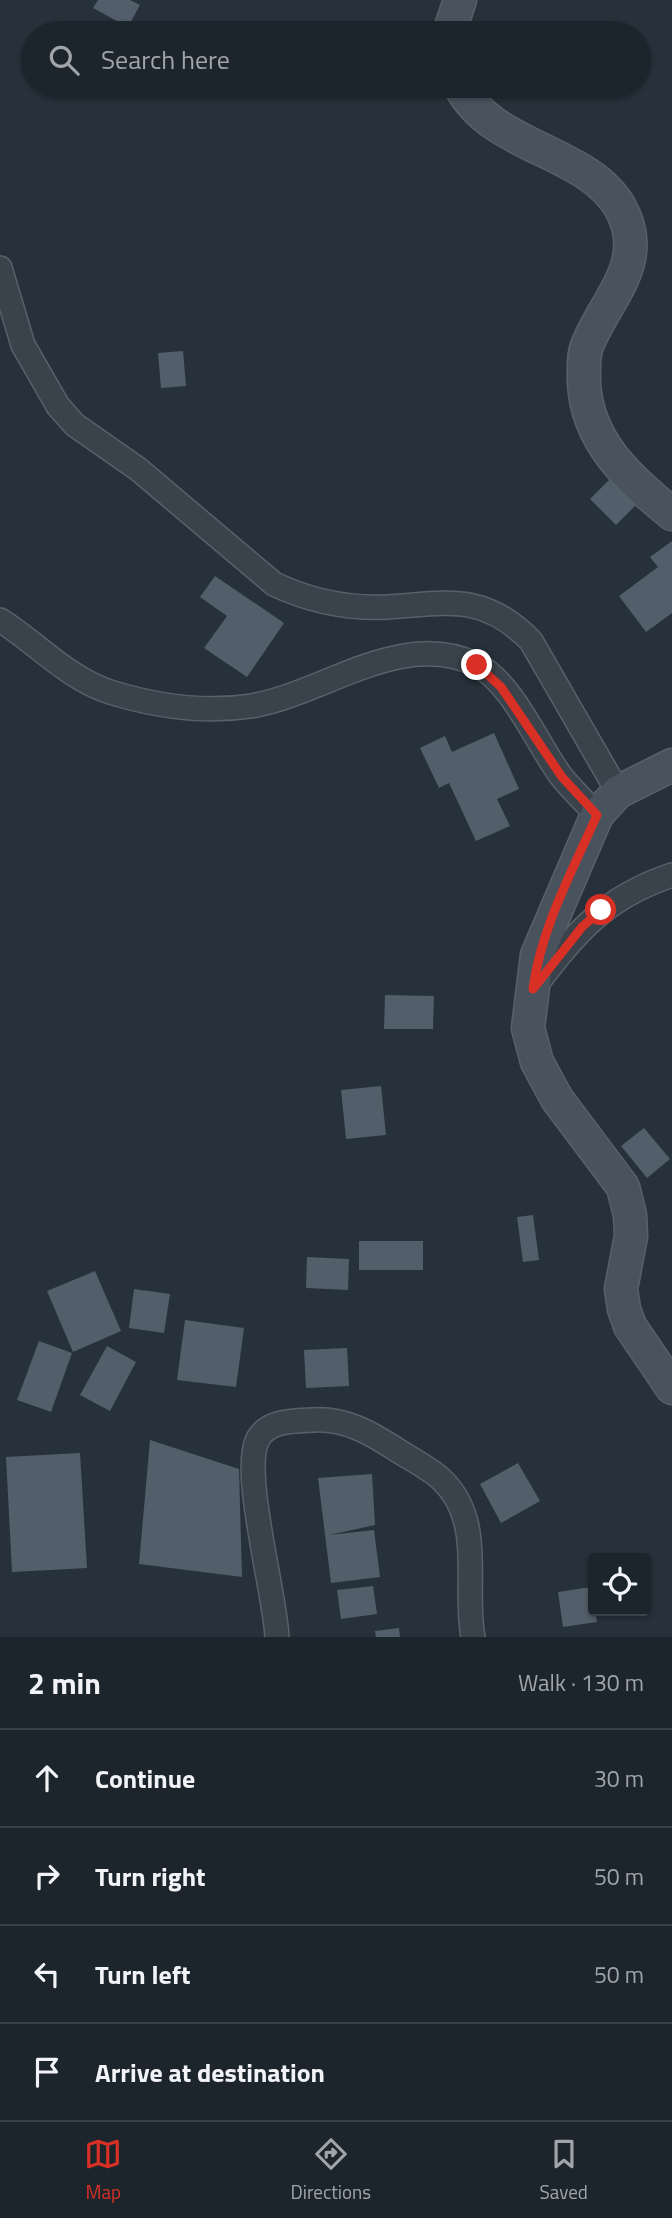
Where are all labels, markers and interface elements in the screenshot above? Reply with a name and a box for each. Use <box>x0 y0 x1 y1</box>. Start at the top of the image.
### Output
search box <box>21 21 651 98</box>
text: Search here <box>101 40 230 79</box>
icon: search <box>45 41 83 79</box>
route end <box>461 649 492 680</box>
route start <box>585 894 616 925</box>
map controls <box>588 1553 651 1616</box>
button: locate <box>588 1553 651 1616</box>
text: 2 min <box>28 1660 101 1706</box>
text: Walk · 130 m <box>518 1665 644 1700</box>
icon: ahead <box>28 1759 66 1797</box>
text: Continue <box>95 1759 195 1798</box>
text: 30 m <box>594 1761 644 1796</box>
icon: right <box>28 1857 66 1895</box>
text: Turn right <box>95 1857 206 1896</box>
text: 50 m <box>594 1859 644 1894</box>
icon: left <box>28 1955 66 1993</box>
text: Turn left <box>95 1955 190 1994</box>
text: 50 m <box>594 1957 644 1992</box>
icon: arrive <box>28 2053 66 2091</box>
text: Arrive at destination <box>95 2053 325 2092</box>
tab: Map <box>84 2135 122 2206</box>
tab: Directions <box>291 2135 371 2206</box>
tab: Saved <box>539 2135 588 2206</box>

